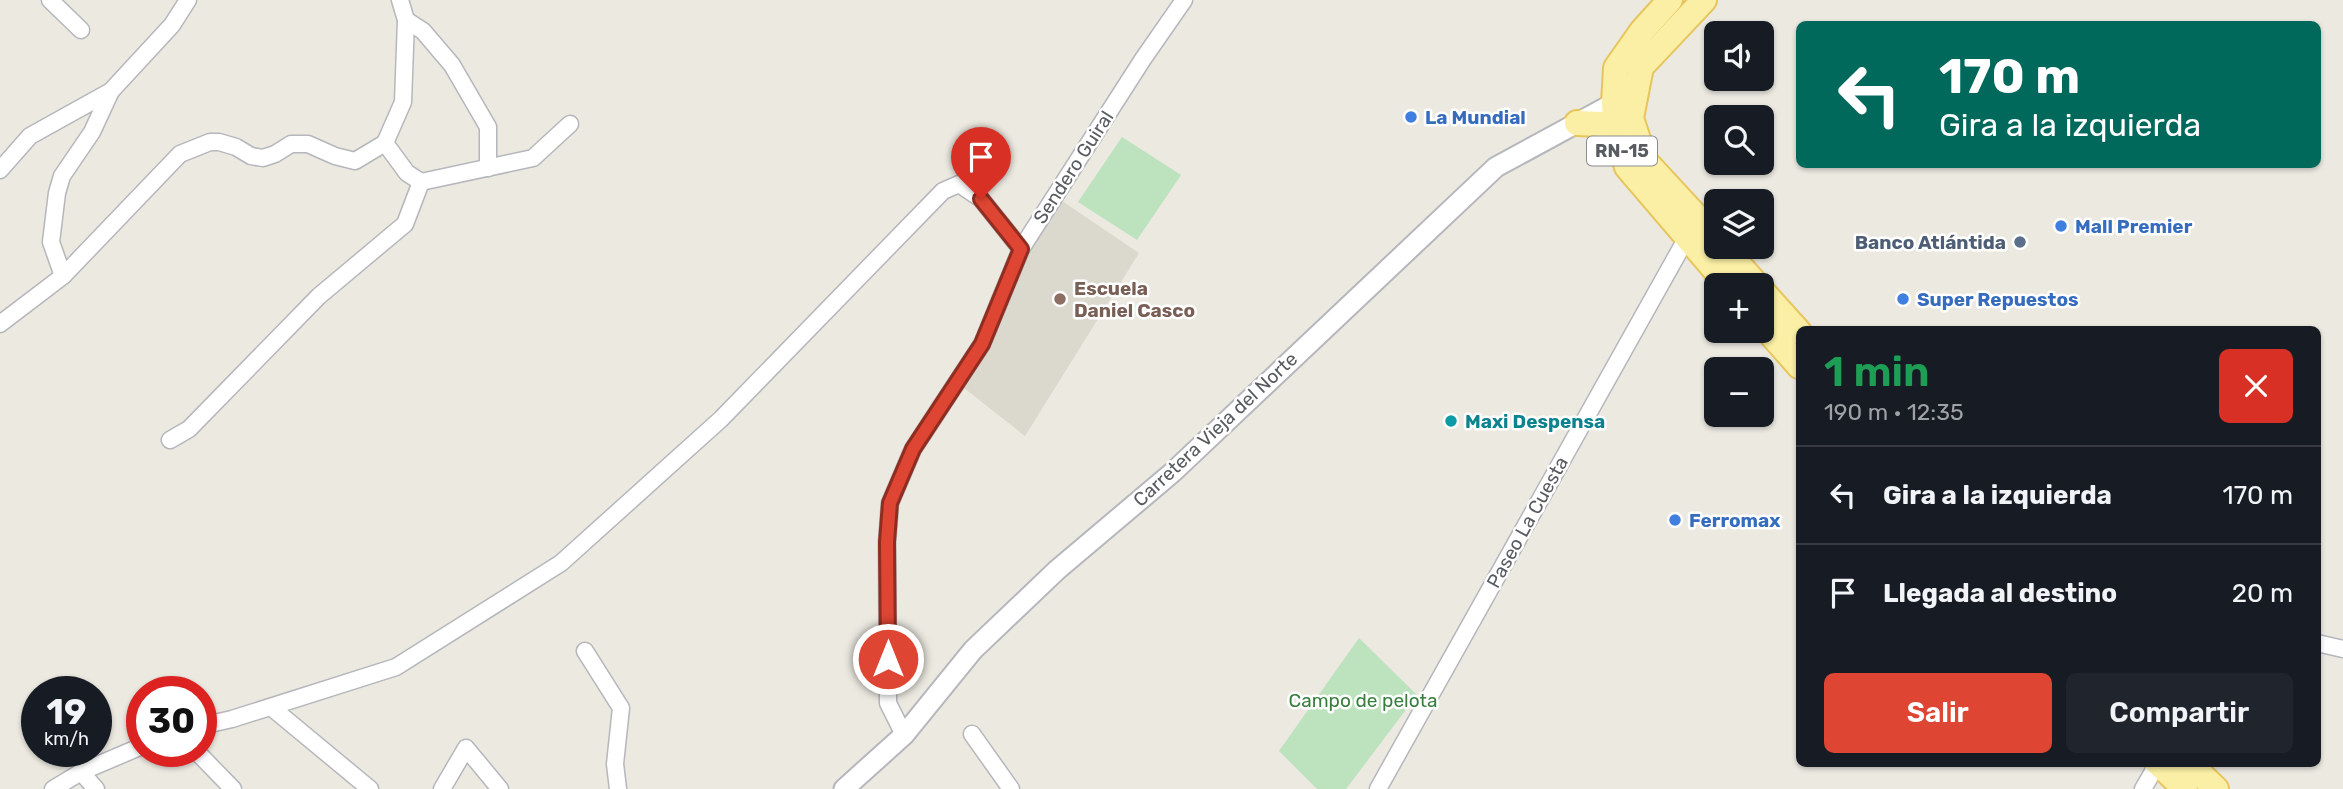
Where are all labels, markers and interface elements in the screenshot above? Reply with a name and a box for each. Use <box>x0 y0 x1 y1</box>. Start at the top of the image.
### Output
map controls <box>1704 21 1774 427</box>
button: sound <box>1704 21 1774 91</box>
text: 170 m <box>1939 47 2080 105</box>
icon: left <box>1824 49 1915 140</box>
button: search <box>1704 105 1774 175</box>
place label: La Mundial <box>1425 106 1526 129</box>
text: Gira a la izquierda <box>1939 106 2201 144</box>
street label: Sendero Guiral <box>1028 107 1118 228</box>
marker: La Mundial <box>1403 109 1419 125</box>
pin <box>951 127 1011 199</box>
road number: RN-15 <box>1587 136 1657 166</box>
icon: arrive <box>962 138 1000 176</box>
button: layers <box>1704 189 1774 259</box>
place label: Mall Premier <box>2075 215 2193 238</box>
marker: Mall Premier <box>2053 218 2069 234</box>
place label: Banco Atlántida <box>1855 231 2006 254</box>
marker: Banco Atlántida <box>2012 234 2028 250</box>
button: + <box>1704 273 1774 343</box>
place label: Escuela Daniel Casco <box>1074 277 1195 322</box>
place label: Super Repuestos <box>1917 288 2079 311</box>
marker: Escuela Daniel Casco <box>1052 291 1068 307</box>
marker: Super Repuestos <box>1895 291 1911 307</box>
street label: Carretera Vieja del Norte <box>1129 347 1302 511</box>
text: 1 min <box>1824 347 1930 397</box>
button: close <box>2219 349 2293 423</box>
button: − <box>1704 357 1774 427</box>
text: 190 m · 12:35 <box>1824 398 1964 426</box>
place label: Maxi Despensa <box>1465 410 1605 433</box>
marker: Maxi Despensa <box>1443 413 1459 429</box>
street label: Paseo La Cuesta <box>1482 453 1573 592</box>
icon: left <box>1824 476 1862 514</box>
text: Gira a la izquierda <box>1883 480 2112 511</box>
text: 170 m <box>2223 480 2293 511</box>
place label: Ferromax <box>1689 509 1780 532</box>
marker: Ferromax <box>1667 512 1683 528</box>
icon: arrive <box>1824 574 1862 612</box>
text: Llegada al destino <box>1883 578 2117 609</box>
text: 20 m <box>2232 578 2293 609</box>
position arrow <box>851 622 925 696</box>
button: Salir <box>1824 673 2052 753</box>
button: Compartir <box>2066 673 2293 753</box>
speed limit sign: 30 <box>126 676 217 767</box>
park label: Campo de pelota <box>1289 689 1437 712</box>
text: 19 <box>47 691 86 733</box>
text: km/h <box>44 728 89 750</box>

